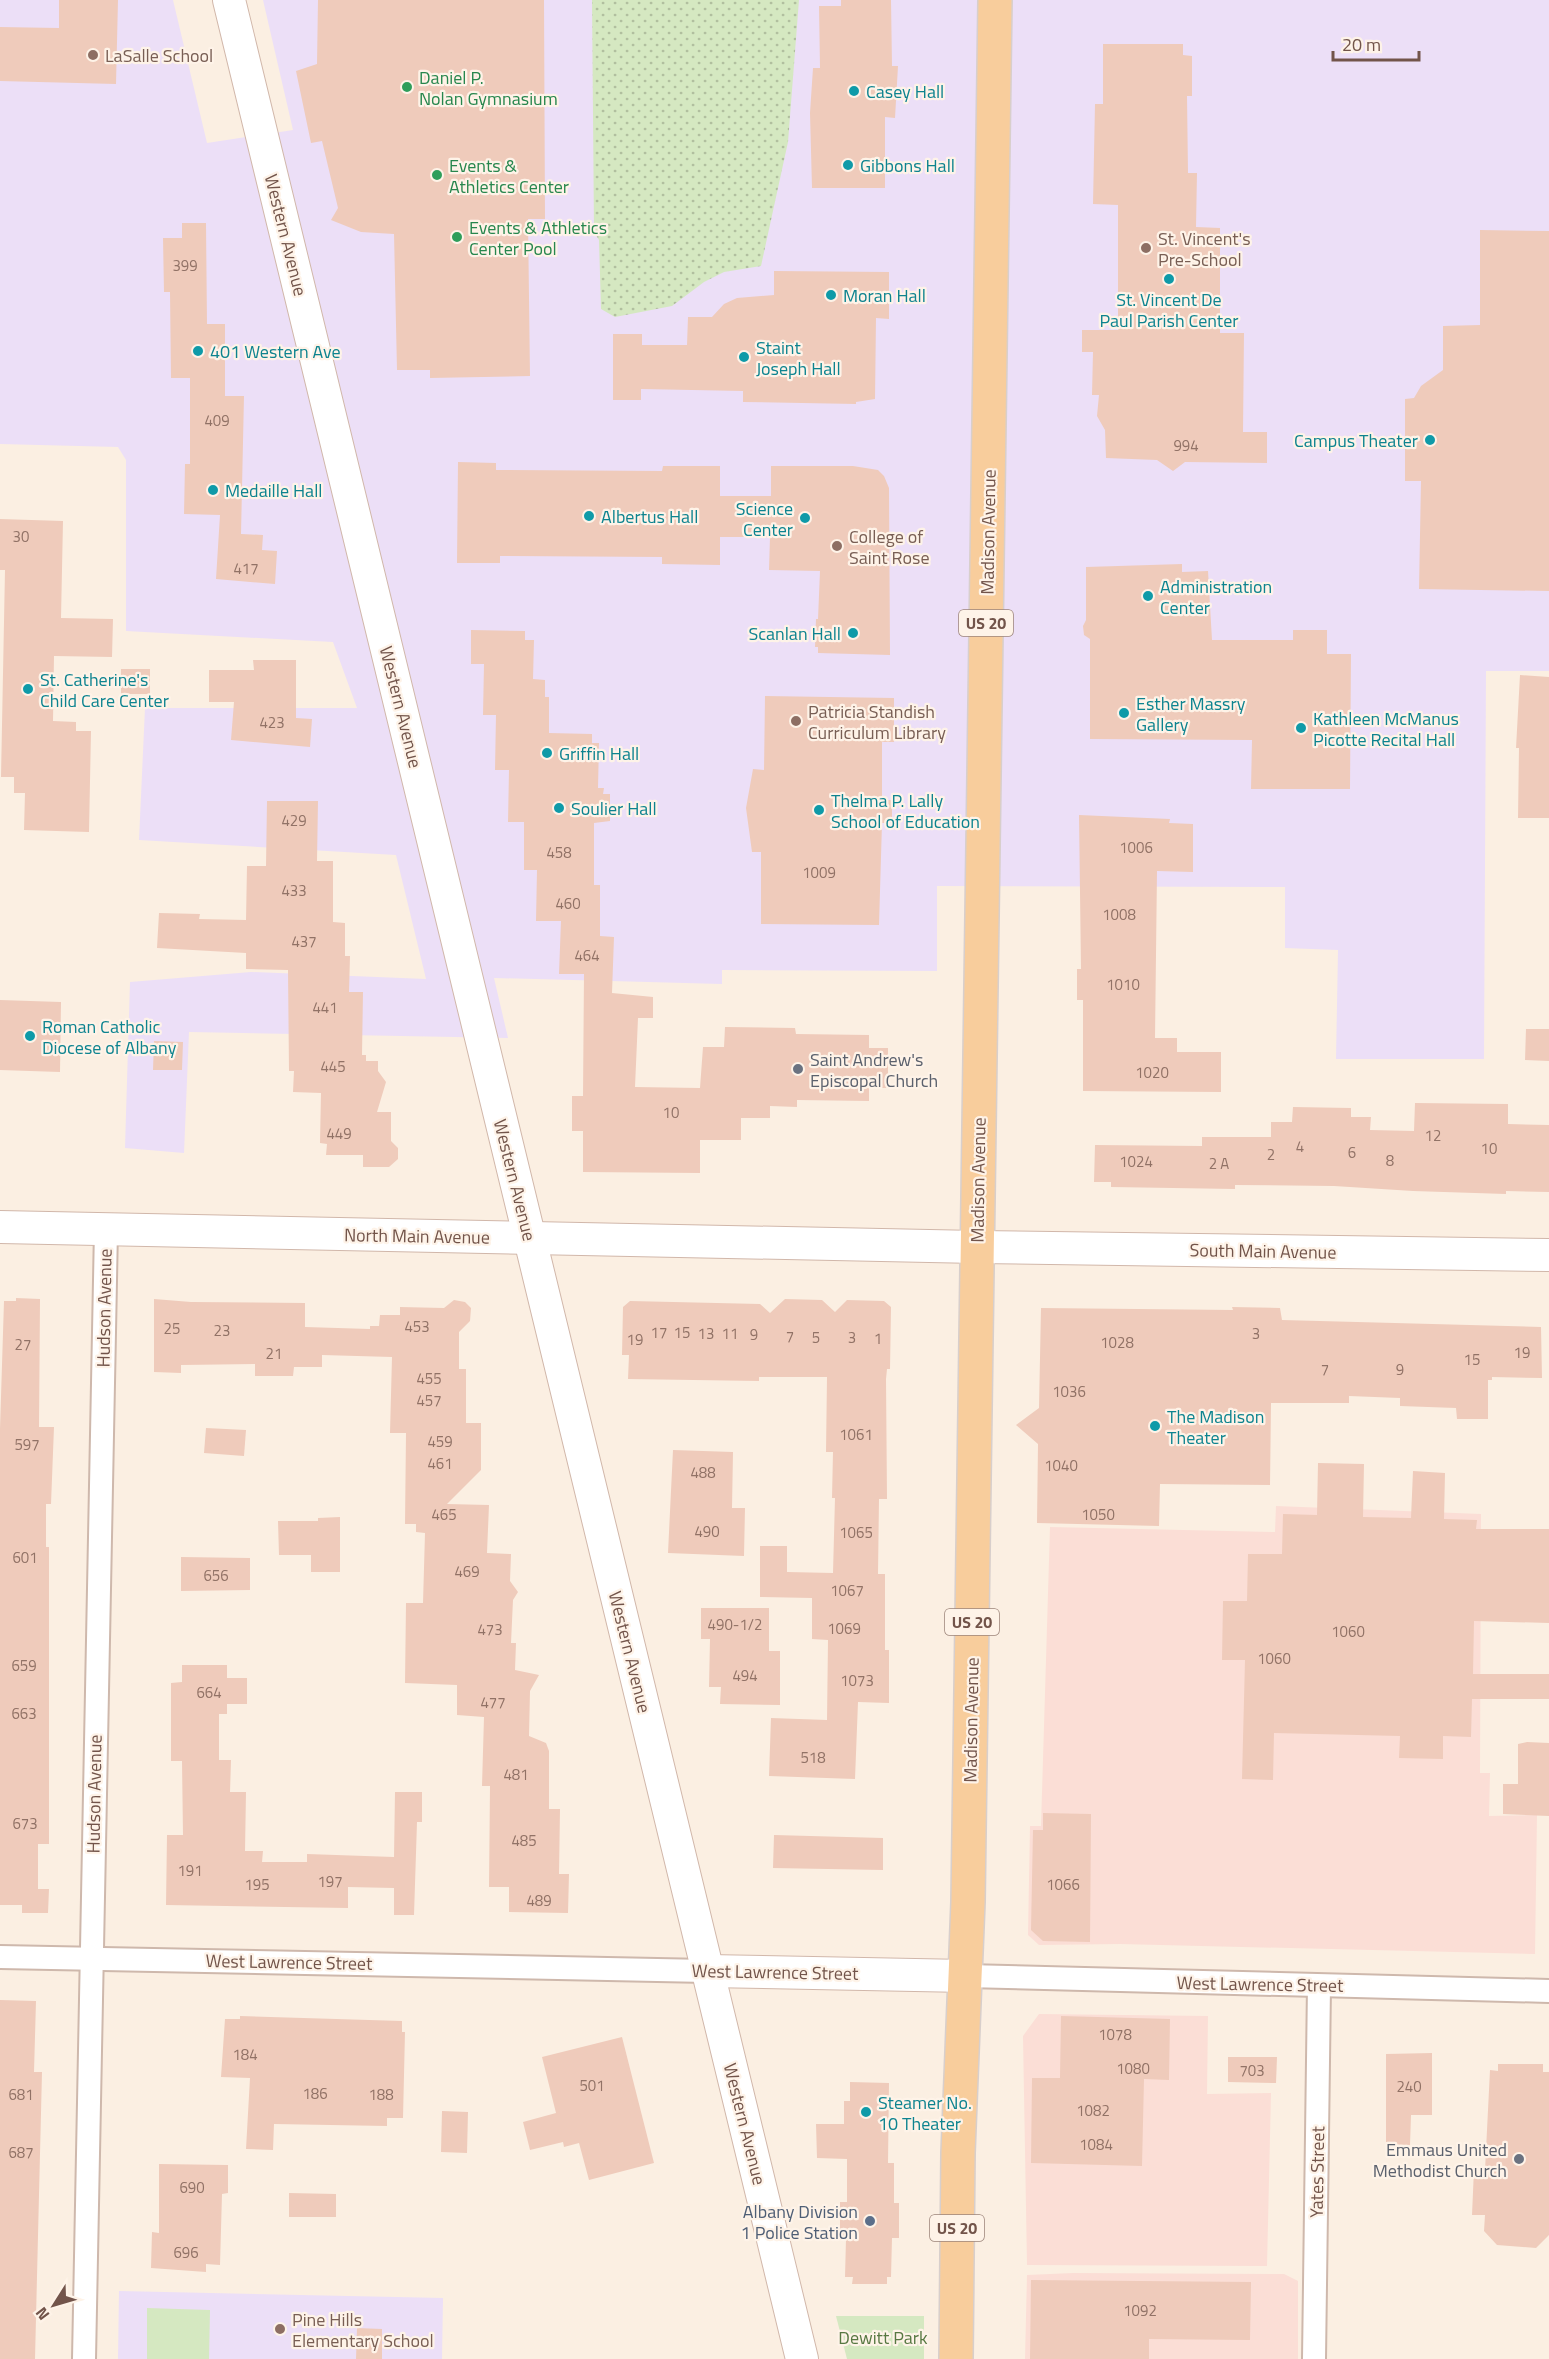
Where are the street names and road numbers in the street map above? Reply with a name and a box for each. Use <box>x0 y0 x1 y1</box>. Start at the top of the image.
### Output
street label: Western Avenue <box>258 171 314 299</box>
street label: Madison Avenue <box>973 469 1003 595</box>
road number: US 20 <box>959 610 1013 636</box>
street label: Western Avenue <box>373 643 429 771</box>
street label: Western Avenue <box>487 1116 543 1244</box>
street label: Madison Avenue <box>963 1117 993 1243</box>
street label: North Main Avenue <box>344 1221 490 1251</box>
street label: South Main Avenue <box>1189 1236 1337 1266</box>
street label: Hudson Avenue <box>89 1248 119 1368</box>
street label: Western Avenue <box>602 1588 658 1716</box>
road number: US 20 <box>945 1609 999 1635</box>
street label: Madison Avenue <box>956 1657 986 1783</box>
street label: Hudson Avenue <box>79 1734 109 1854</box>
street label: West Lawrence Street <box>205 1947 373 1977</box>
street label: West Lawrence Street <box>691 1957 859 1987</box>
street label: West Lawrence Street <box>1176 1969 1344 1999</box>
street label: Western Avenue <box>717 2060 773 2188</box>
street label: Yates Street <box>1303 2125 1331 2218</box>
road number: US 20 <box>930 2215 984 2241</box>

